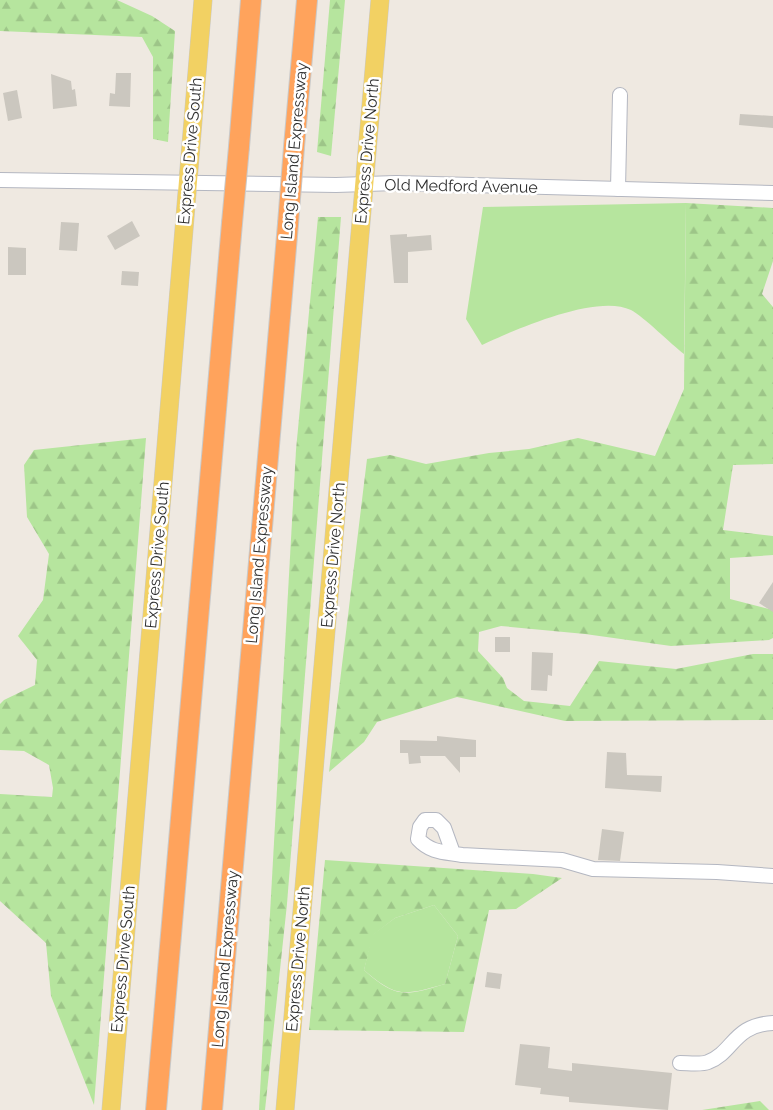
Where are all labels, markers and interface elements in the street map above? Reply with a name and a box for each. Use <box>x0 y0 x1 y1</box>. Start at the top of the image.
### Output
street label: Long Island Expressway <box>277 61 311 240</box>
street label: Express Drive South <box>174 77 206 225</box>
street label: Express Drive North <box>351 77 383 225</box>
street label: Old Medford Avenue <box>384 175 538 197</box>
street label: Long Island Expressway <box>242 465 276 644</box>
street label: Express Drive South <box>141 481 173 629</box>
street label: Express Drive North <box>317 481 349 629</box>
street label: Long Island Expressway <box>208 869 242 1048</box>
street label: Express Drive South <box>107 885 139 1033</box>
street label: Express Drive North <box>282 885 314 1033</box>

